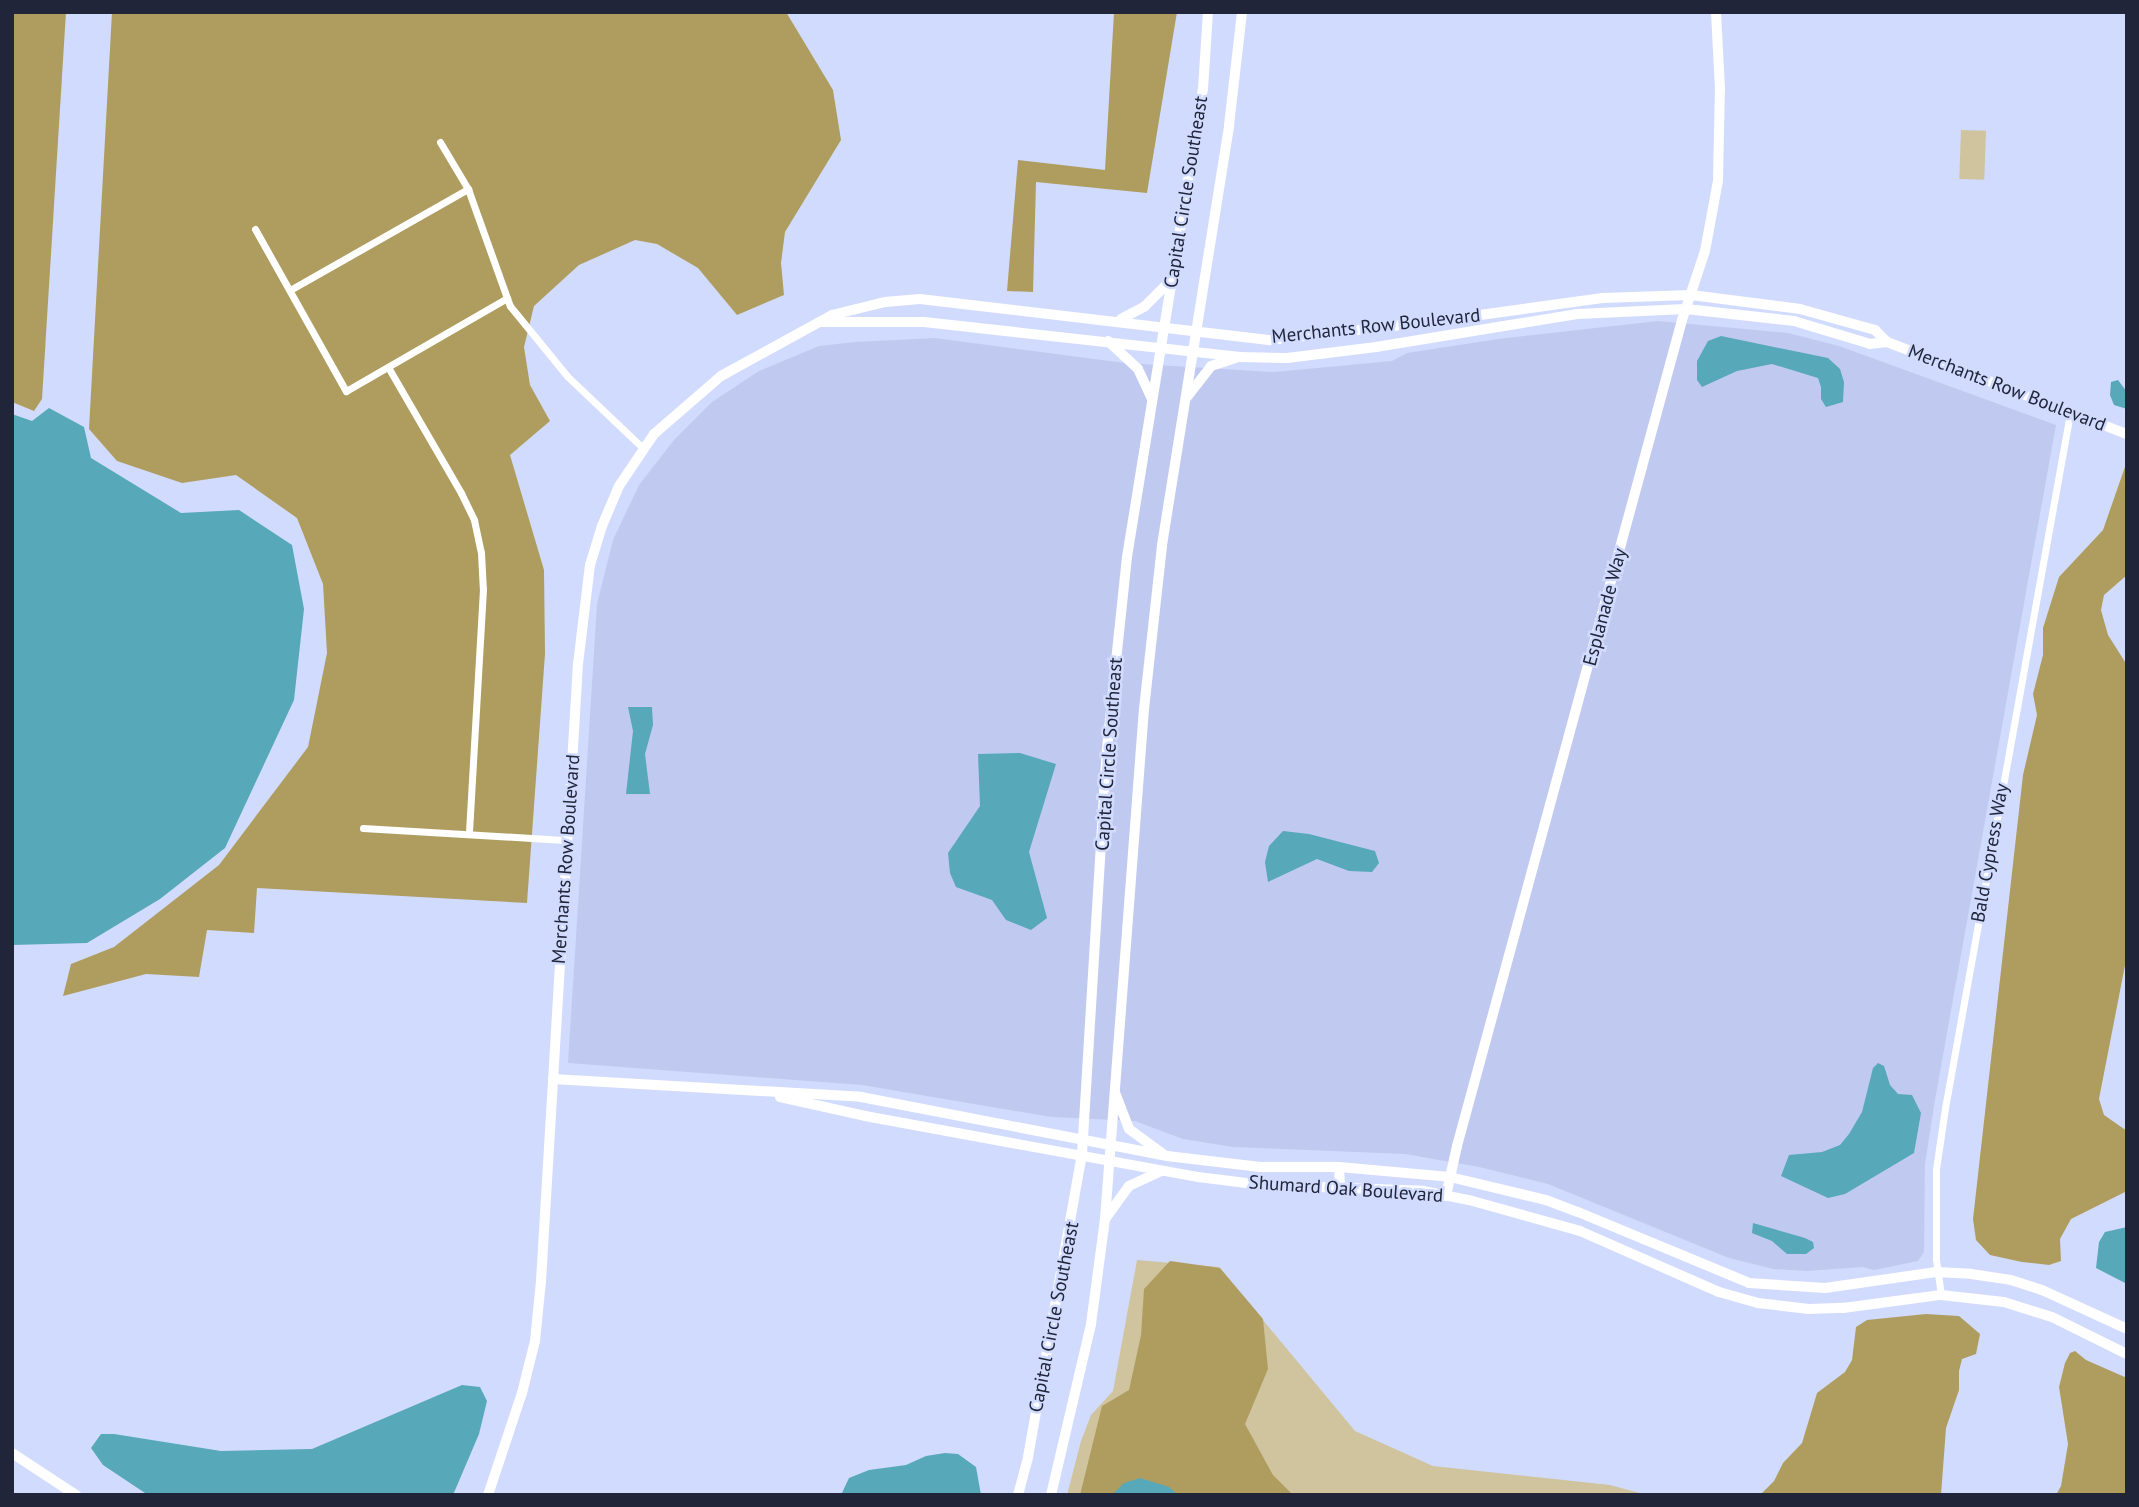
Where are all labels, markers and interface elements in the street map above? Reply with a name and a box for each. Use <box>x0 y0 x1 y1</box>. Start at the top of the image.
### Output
street label: Capital Circle Southeast <box>1160 94 1212 290</box>
street label: Merchants Row Boulevard <box>1270 304 1482 348</box>
street label: Merchants Row Boulevard <box>1905 340 2109 436</box>
street label: Esplanade Way <box>1578 545 1632 669</box>
street label: Capital Circle Southeast <box>1091 656 1127 852</box>
street label: Merchants Row Boulevard <box>547 753 585 965</box>
street label: Bald Cypress Way <box>1967 782 2013 924</box>
street label: Shumard Oak Boulevard <box>1248 1171 1444 1207</box>
street label: Capital Circle Southeast <box>1024 1220 1084 1414</box>

